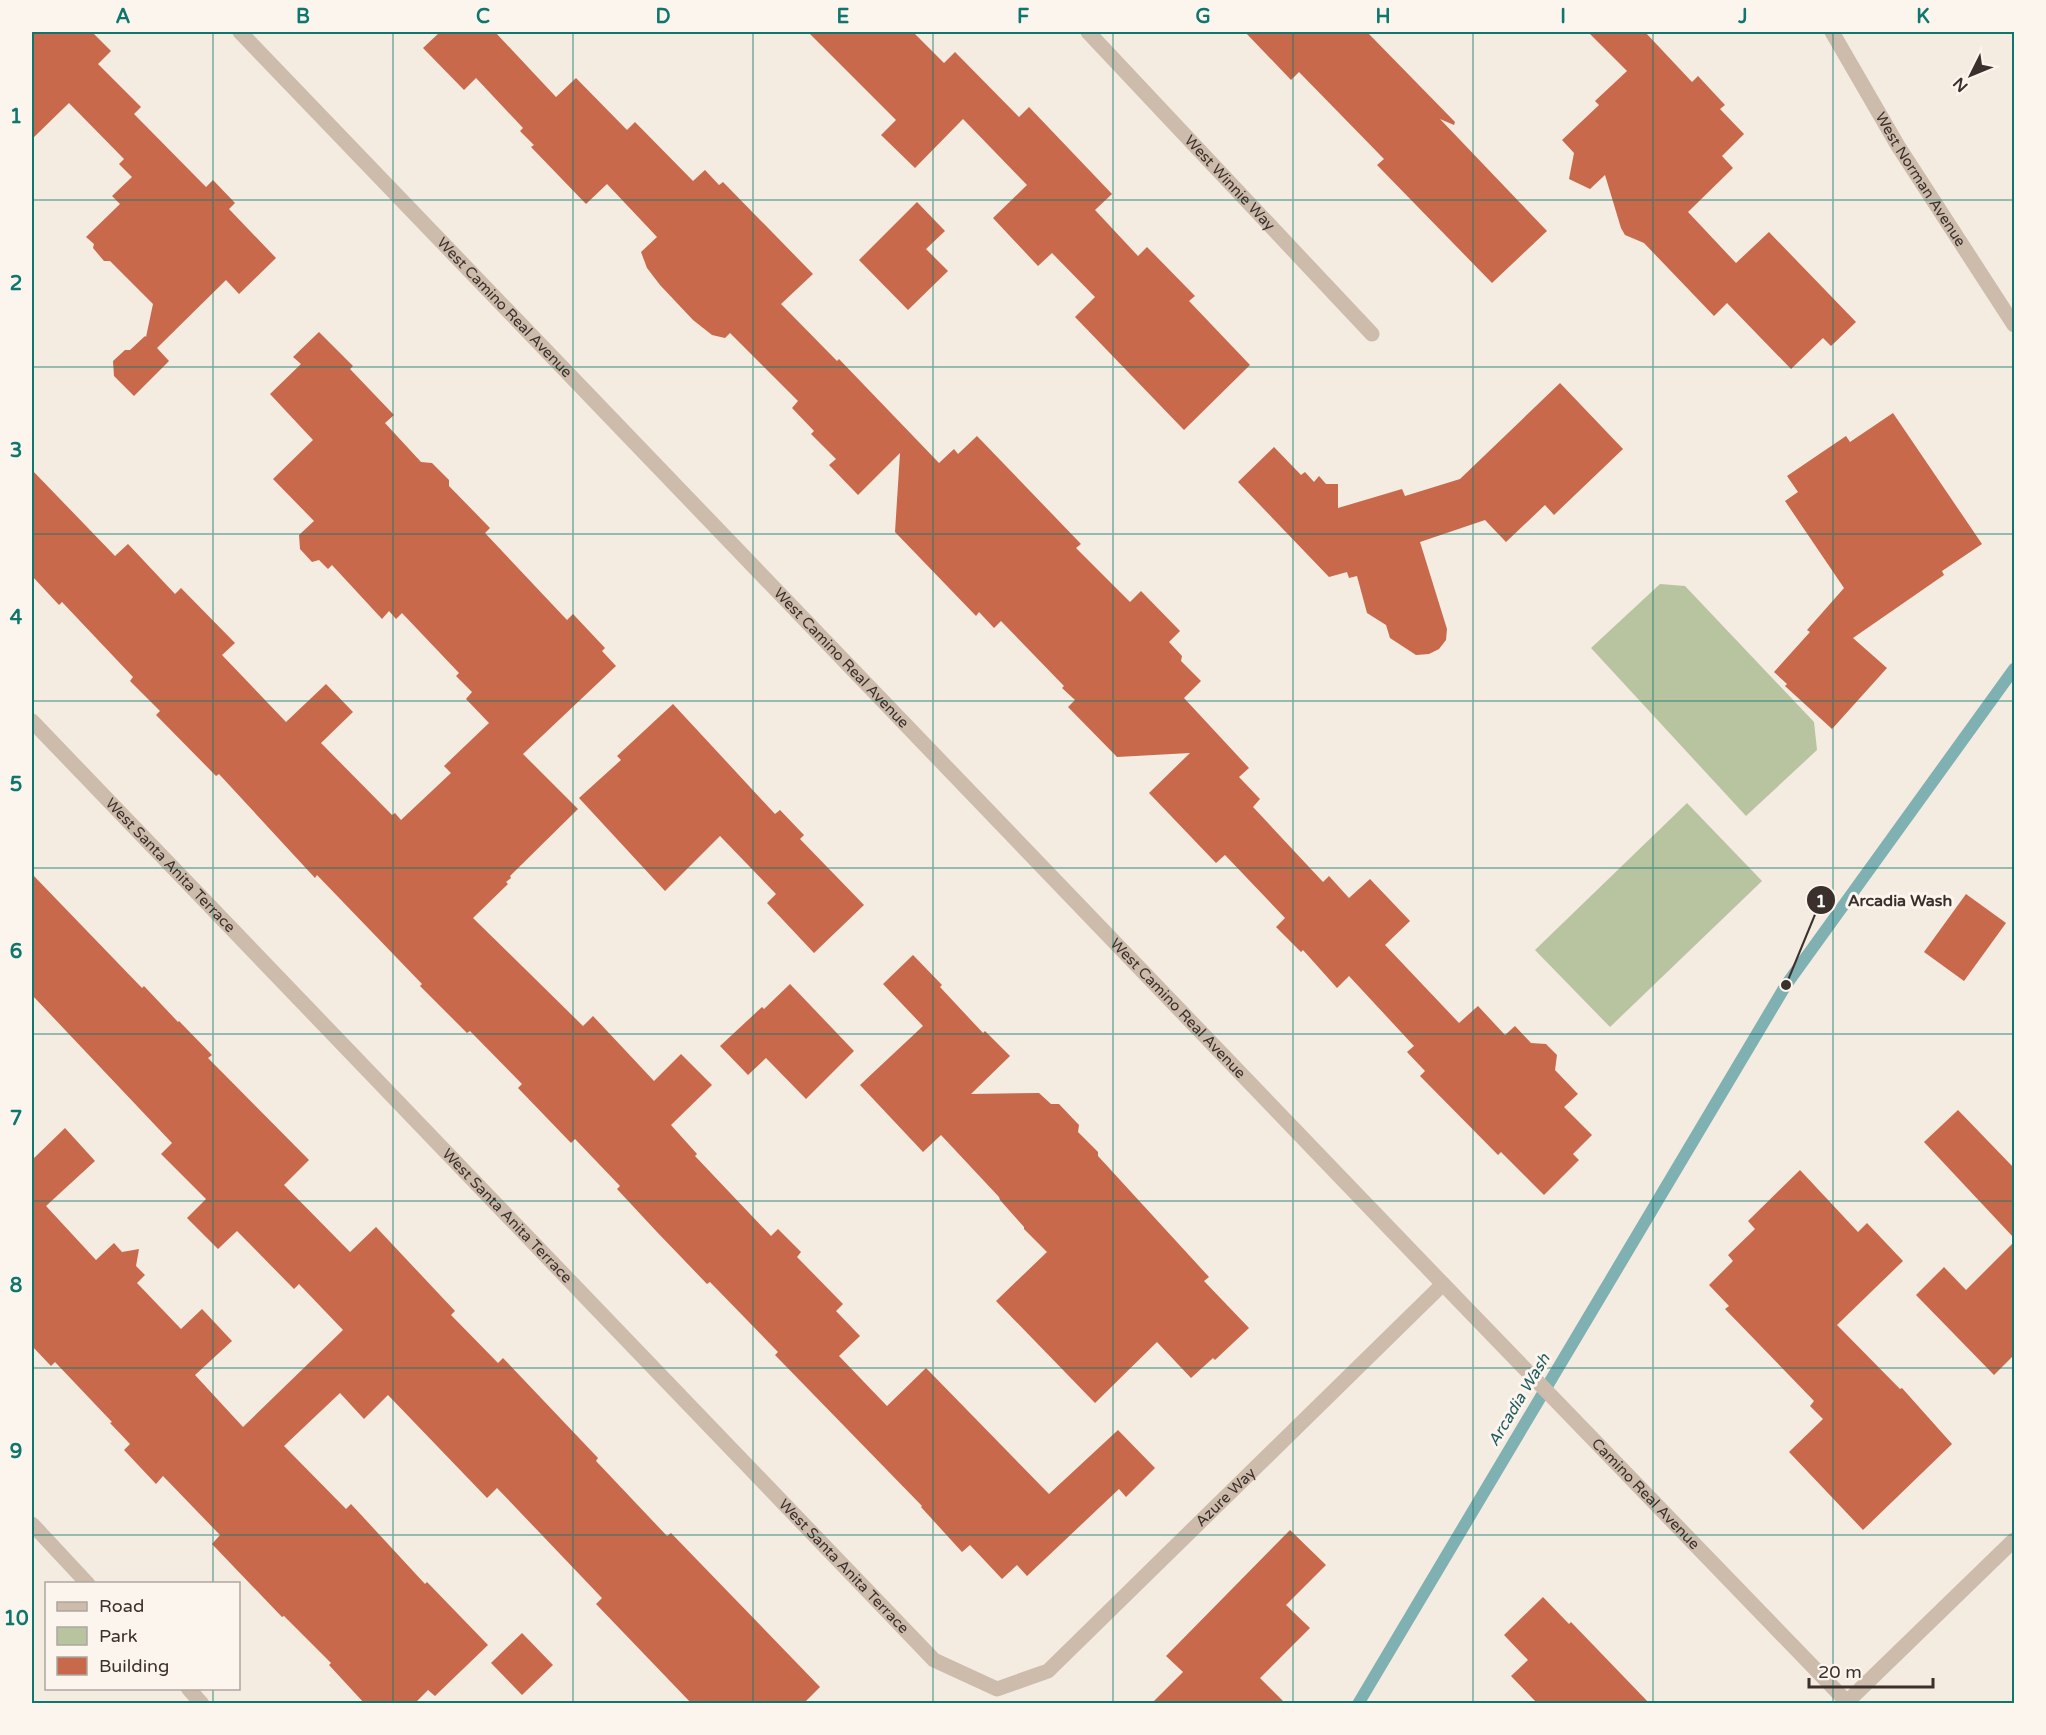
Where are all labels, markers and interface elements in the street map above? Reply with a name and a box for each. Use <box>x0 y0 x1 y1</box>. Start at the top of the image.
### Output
text: A <box>116 5 131 29</box>
text: B <box>296 5 310 29</box>
text: C <box>476 5 490 29</box>
text: D <box>655 5 671 29</box>
text: E <box>837 5 850 29</box>
text: F <box>1017 5 1029 29</box>
text: G <box>1195 5 1211 29</box>
text: H <box>1375 5 1391 29</box>
text: I <box>1560 5 1566 29</box>
text: J <box>1737 5 1748 29</box>
text: K <box>1916 5 1930 29</box>
north arrow <box>1941 45 2001 105</box>
text: N <box>1949 73 1972 96</box>
text: 1 <box>10 105 22 129</box>
street label: West Norman Avenue <box>1871 109 1970 250</box>
street label: West Winnie Way <box>1181 131 1279 234</box>
street label: West Camino Real Avenue <box>433 234 576 381</box>
text: 2 <box>10 272 22 296</box>
text: 3 <box>10 439 22 463</box>
street label: West Camino Real Avenue <box>770 584 913 732</box>
text: 4 <box>10 606 23 630</box>
text: 5 <box>10 773 22 797</box>
street label: West Santa Anita Terrace <box>102 794 239 936</box>
callout: Arcadia Wash <box>1806 883 1964 917</box>
text: 1 <box>1815 890 1827 912</box>
text: Arcadia Wash <box>1848 891 1952 911</box>
street label: West Camino Real Avenue <box>1107 935 1250 1082</box>
text: 6 <box>10 940 22 964</box>
text: 7 <box>10 1107 22 1131</box>
street label: West Santa Anita Terrace <box>439 1145 576 1287</box>
text: 8 <box>10 1274 22 1298</box>
water label: Arcadia Wash <box>1484 1349 1555 1450</box>
street label: Camino Real Avenue <box>1588 1434 1704 1553</box>
text: 9 <box>10 1440 22 1464</box>
street label: Azure Way <box>1192 1464 1259 1530</box>
street label: West Santa Anita Terrace <box>775 1495 913 1637</box>
legend <box>45 1582 240 1690</box>
text: Road <box>99 1595 144 1617</box>
text: 10 <box>3 1607 29 1631</box>
text: Park <box>99 1625 138 1647</box>
scale bar <box>1809 1651 1934 1689</box>
text: Building <box>99 1655 169 1677</box>
text: 20 m <box>1818 1661 1862 1683</box>

